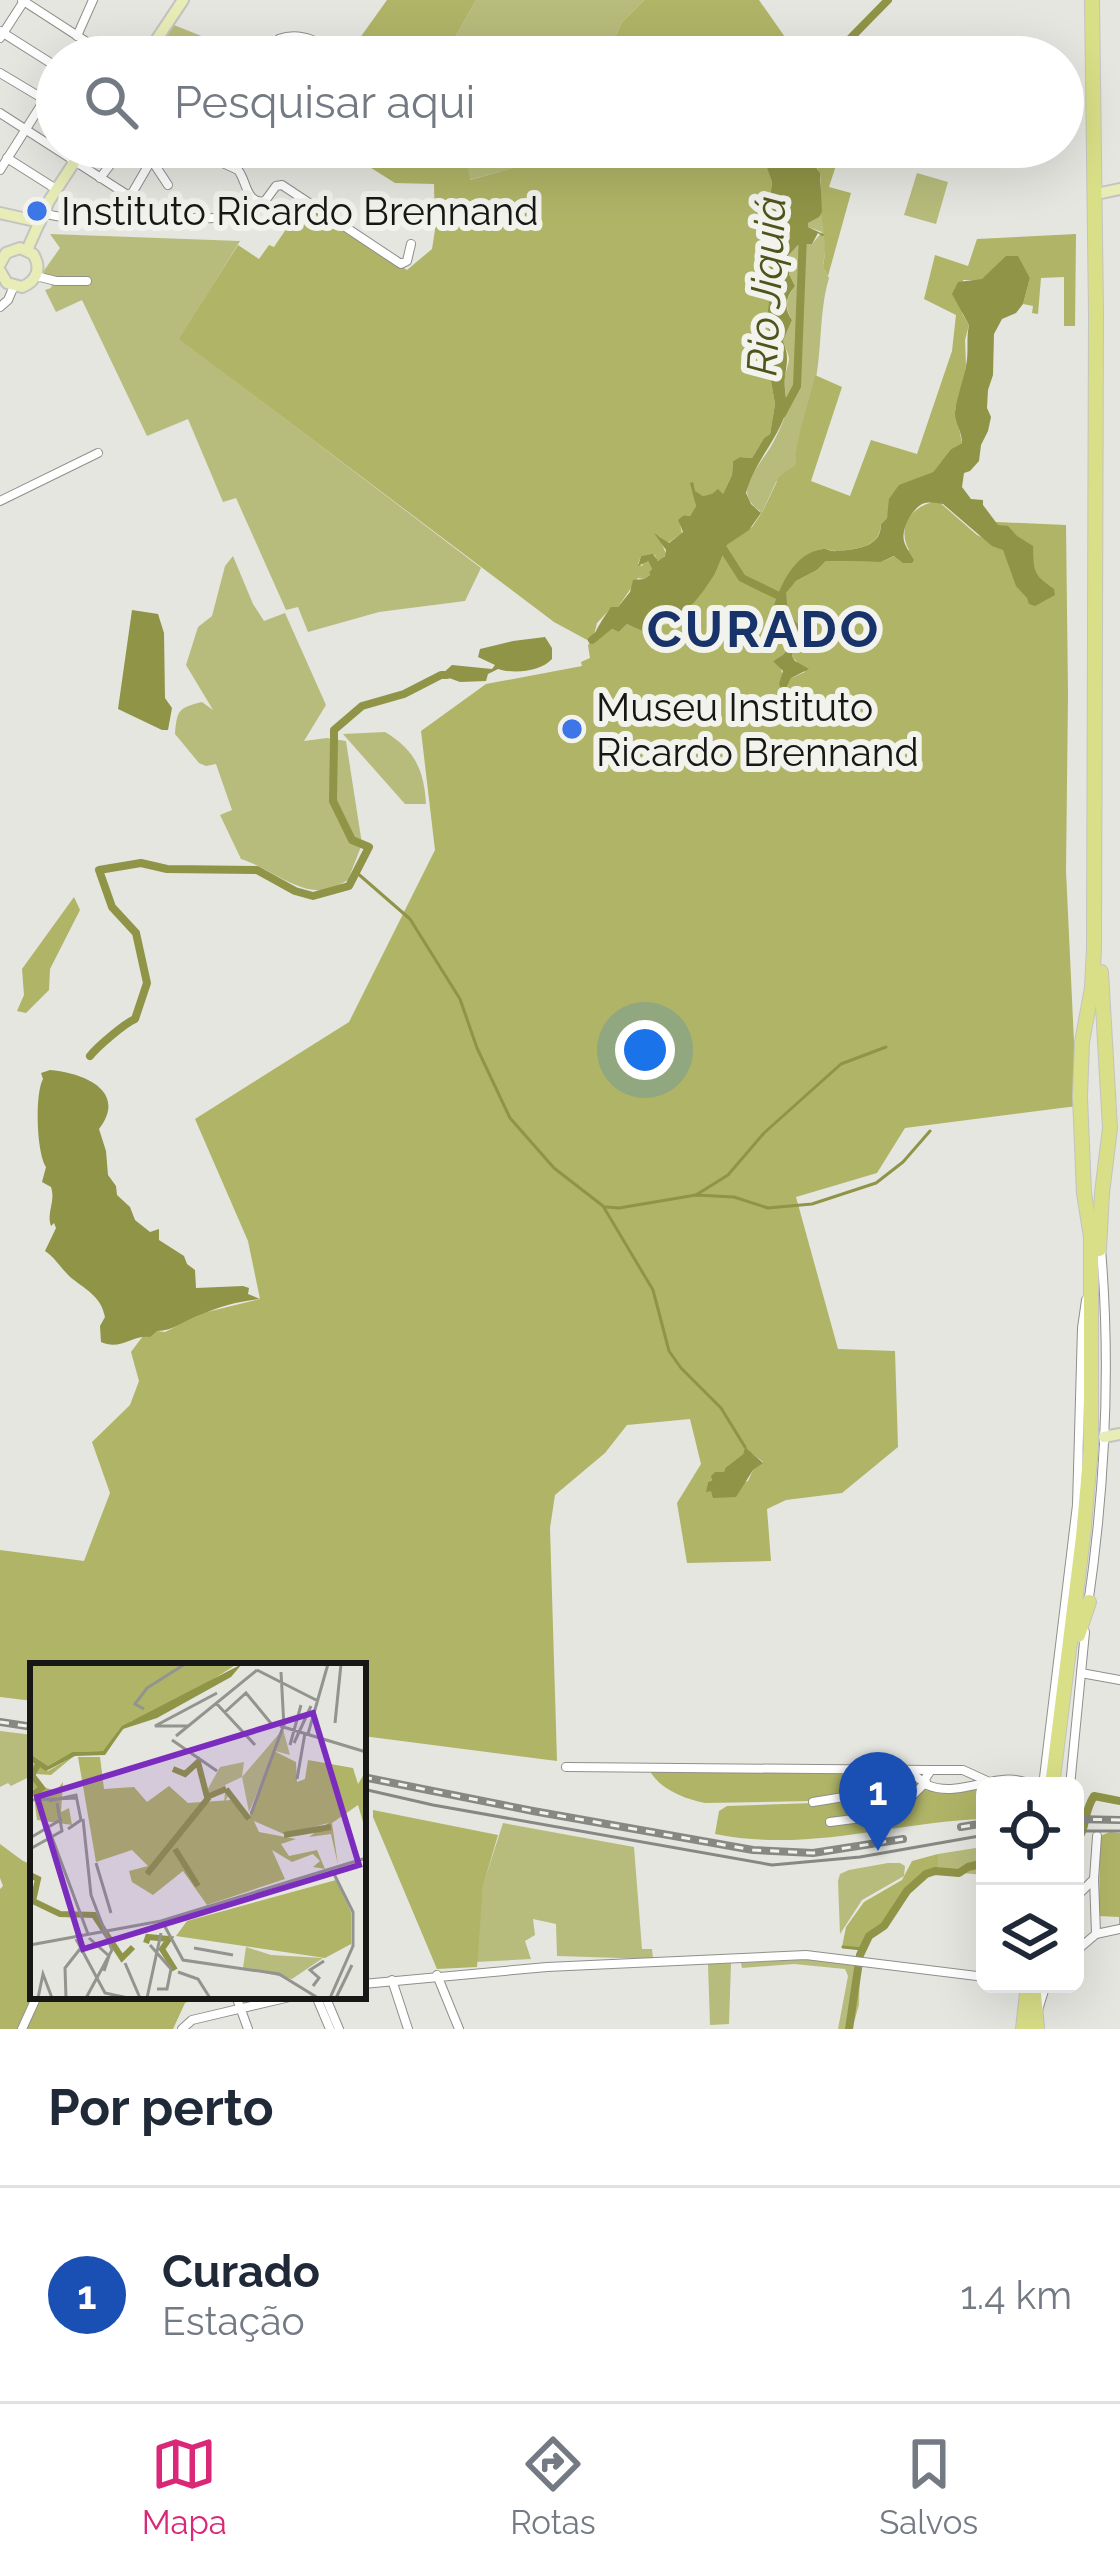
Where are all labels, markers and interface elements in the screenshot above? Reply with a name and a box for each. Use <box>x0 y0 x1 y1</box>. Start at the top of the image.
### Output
search box <box>36 36 1084 168</box>
icon: search <box>78 69 144 135</box>
text: Pesquisar aqui <box>174 76 475 129</box>
place label: Instituto Ricardo Brennand <box>61 188 539 234</box>
water label: Rio Jiquiá <box>737 195 796 377</box>
marker: Instituto Ricardo Brennand <box>24 198 50 224</box>
district label: CURADO <box>647 599 881 659</box>
place label: Museu Instituto Ricardo Brennand <box>596 684 919 775</box>
marker: Museu Instituto Ricardo Brennand <box>559 716 585 742</box>
your location <box>615 1020 675 1080</box>
inset map <box>30 1663 366 1999</box>
pin: 1 <box>839 1752 917 1851</box>
map controls <box>976 1777 1084 1993</box>
button: locate <box>976 1777 1084 1885</box>
button: layers <box>976 1885 1084 1993</box>
text: Por perto <box>48 2077 274 2137</box>
text: Curado <box>162 2245 320 2298</box>
text: 1 <box>77 2272 97 2318</box>
text: 1.4 km <box>960 2272 1072 2318</box>
text: Estação <box>162 2298 305 2344</box>
tab: Mapa <box>142 2431 227 2542</box>
tab: Rotas <box>510 2431 596 2542</box>
tab: Salvos <box>879 2431 978 2542</box>

